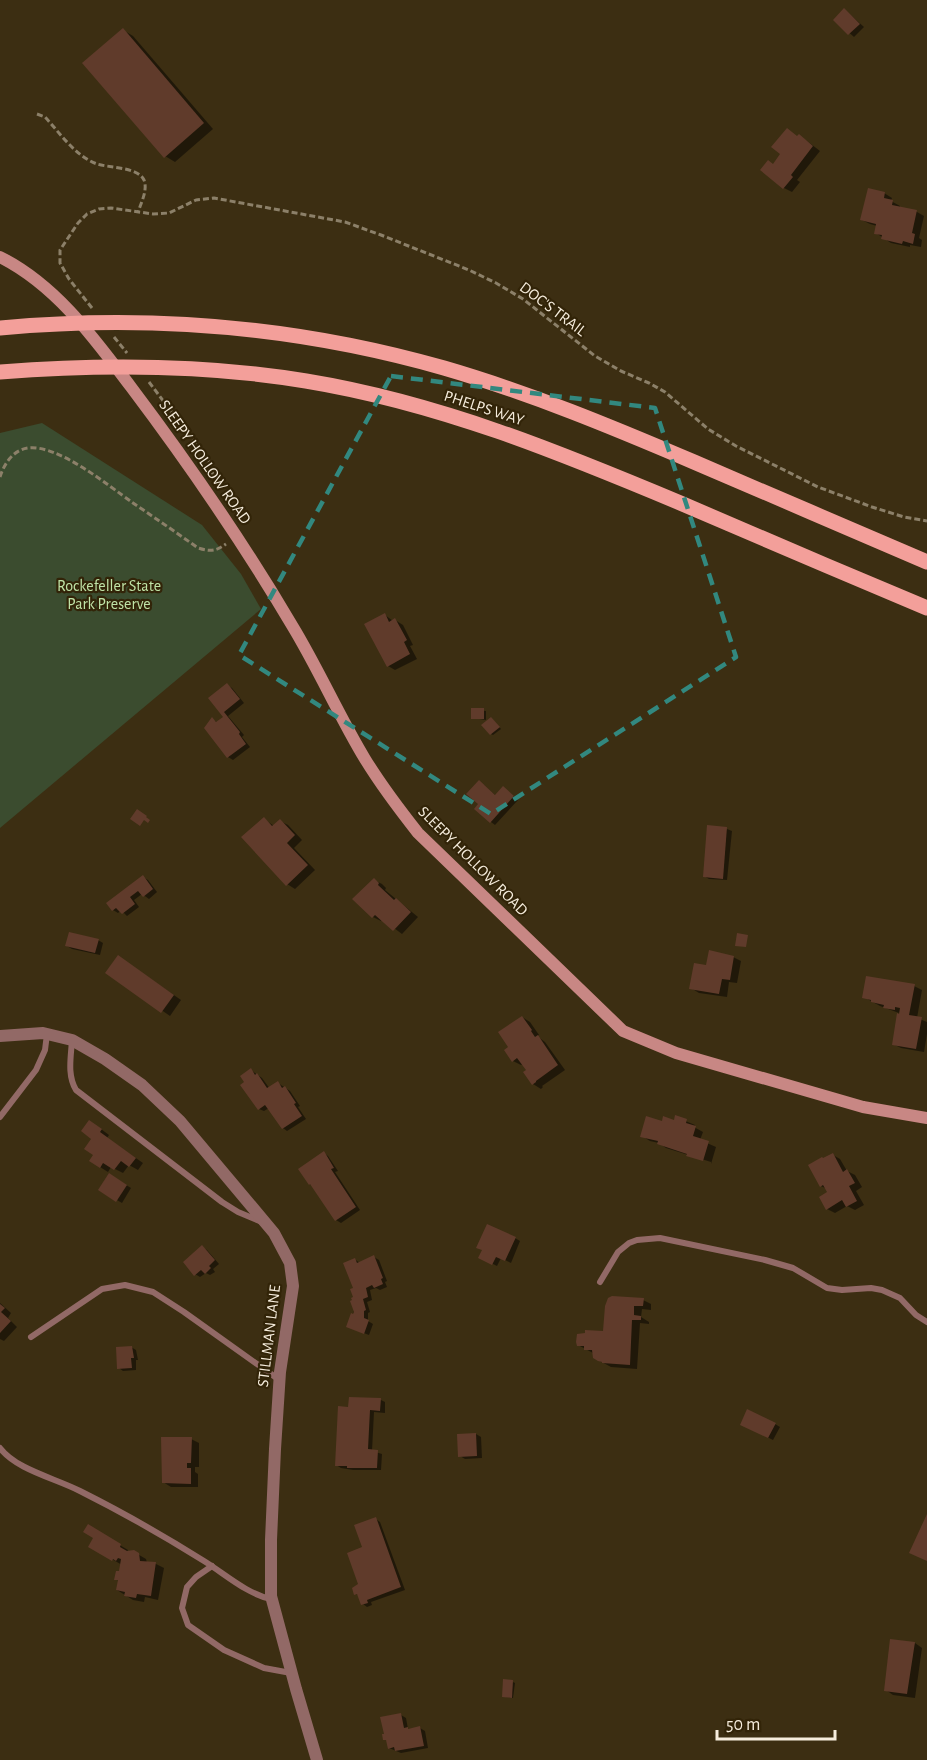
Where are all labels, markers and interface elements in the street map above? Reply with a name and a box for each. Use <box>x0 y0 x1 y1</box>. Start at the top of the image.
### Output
street label: DOC'S TRAIL <box>517 279 589 339</box>
street label: PHELPS WAY <box>442 388 526 429</box>
street label: SLEEPY HOLLOW ROAD <box>156 397 254 527</box>
park label: Rockefeller State Park Preserve <box>57 578 161 612</box>
street label: SLEEPY HOLLOW ROAD <box>415 803 531 919</box>
street label: STILLMAN LANE <box>255 1284 283 1388</box>
scale bar <box>717 1703 836 1741</box>
text: 50 m <box>726 1716 760 1734</box>

